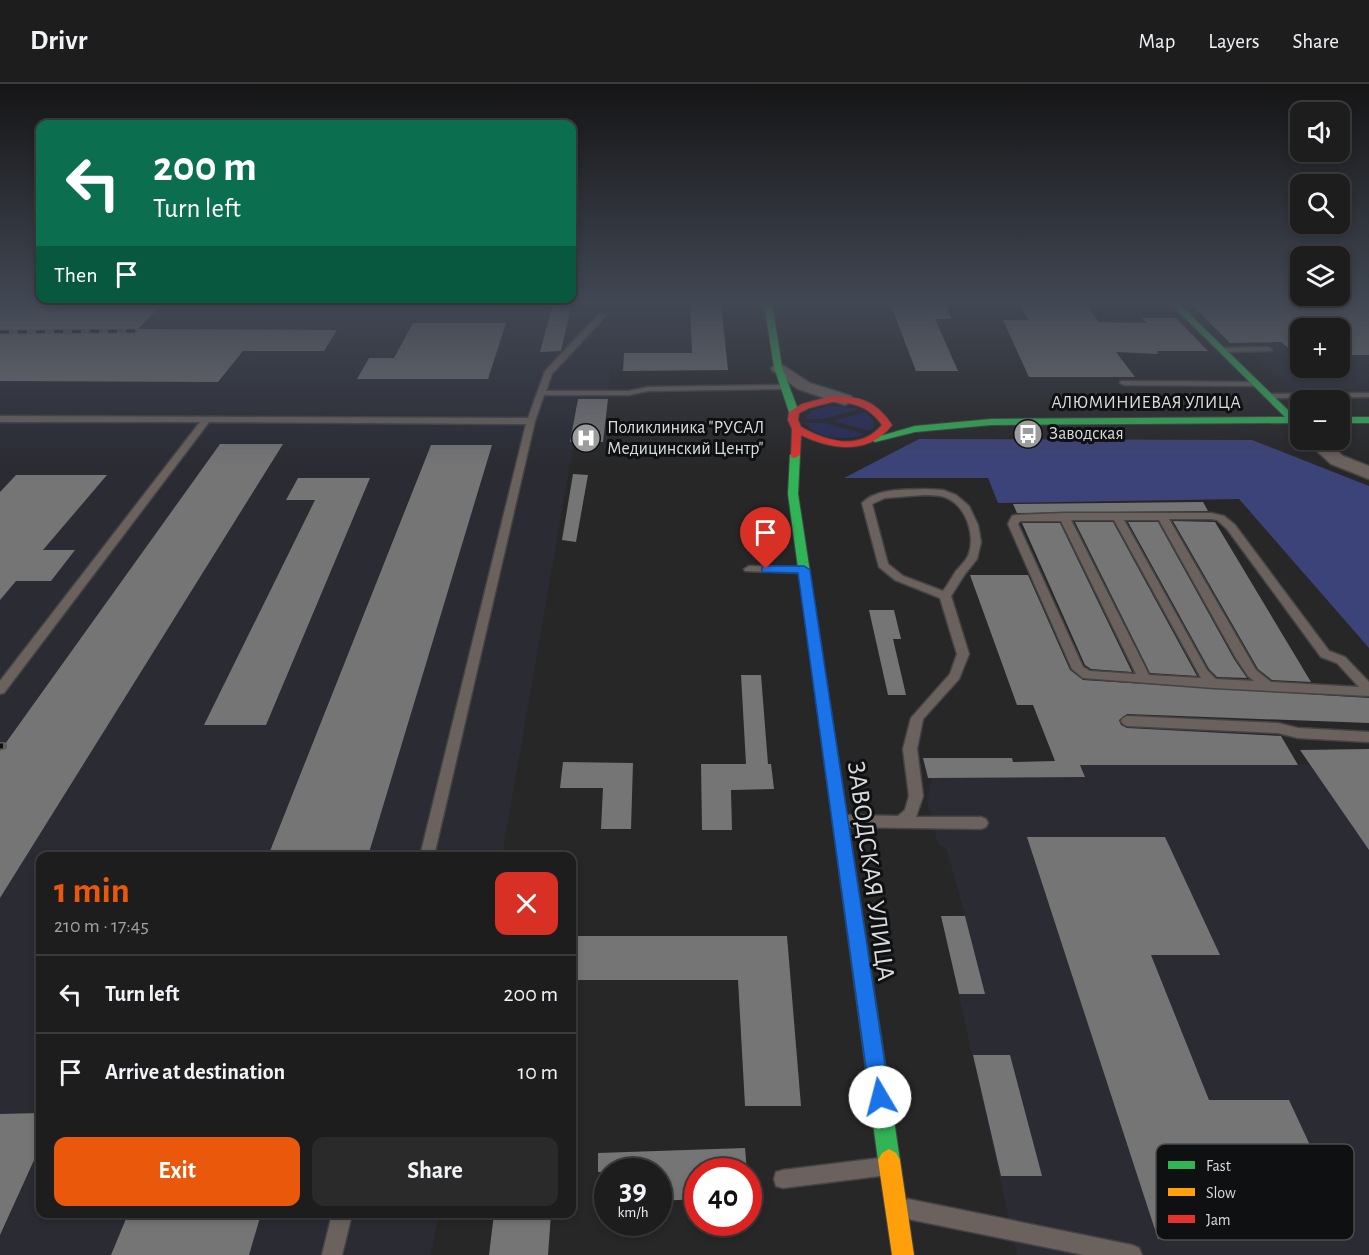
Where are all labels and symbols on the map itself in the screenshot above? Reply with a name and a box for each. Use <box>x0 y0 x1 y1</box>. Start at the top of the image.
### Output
street label: АЛЮМИНИЕВАЯ УЛИЦА <box>1051 394 1241 412</box>
bus stop icon: Заводская <box>1012 418 1044 450</box>
place label: Поликлиника "РУСАЛ Медицинский Центр" <box>607 419 764 458</box>
hospital icon: Поликлиника "РУСАЛ Медицинский Центр" <box>570 422 602 454</box>
place label: Заводская <box>1049 425 1124 443</box>
pin <box>740 507 791 569</box>
street label: ЗАВОДСКАЯ УЛИЦА <box>843 759 899 983</box>
position arrow <box>848 1065 912 1129</box>
legend <box>1156 1144 1354 1240</box>
speed limit sign: 40 <box>684 1158 762 1236</box>
text: Fast <box>1206 1158 1231 1174</box>
text: Slow <box>1206 1185 1236 1201</box>
text: Jam <box>1206 1212 1231 1228</box>

